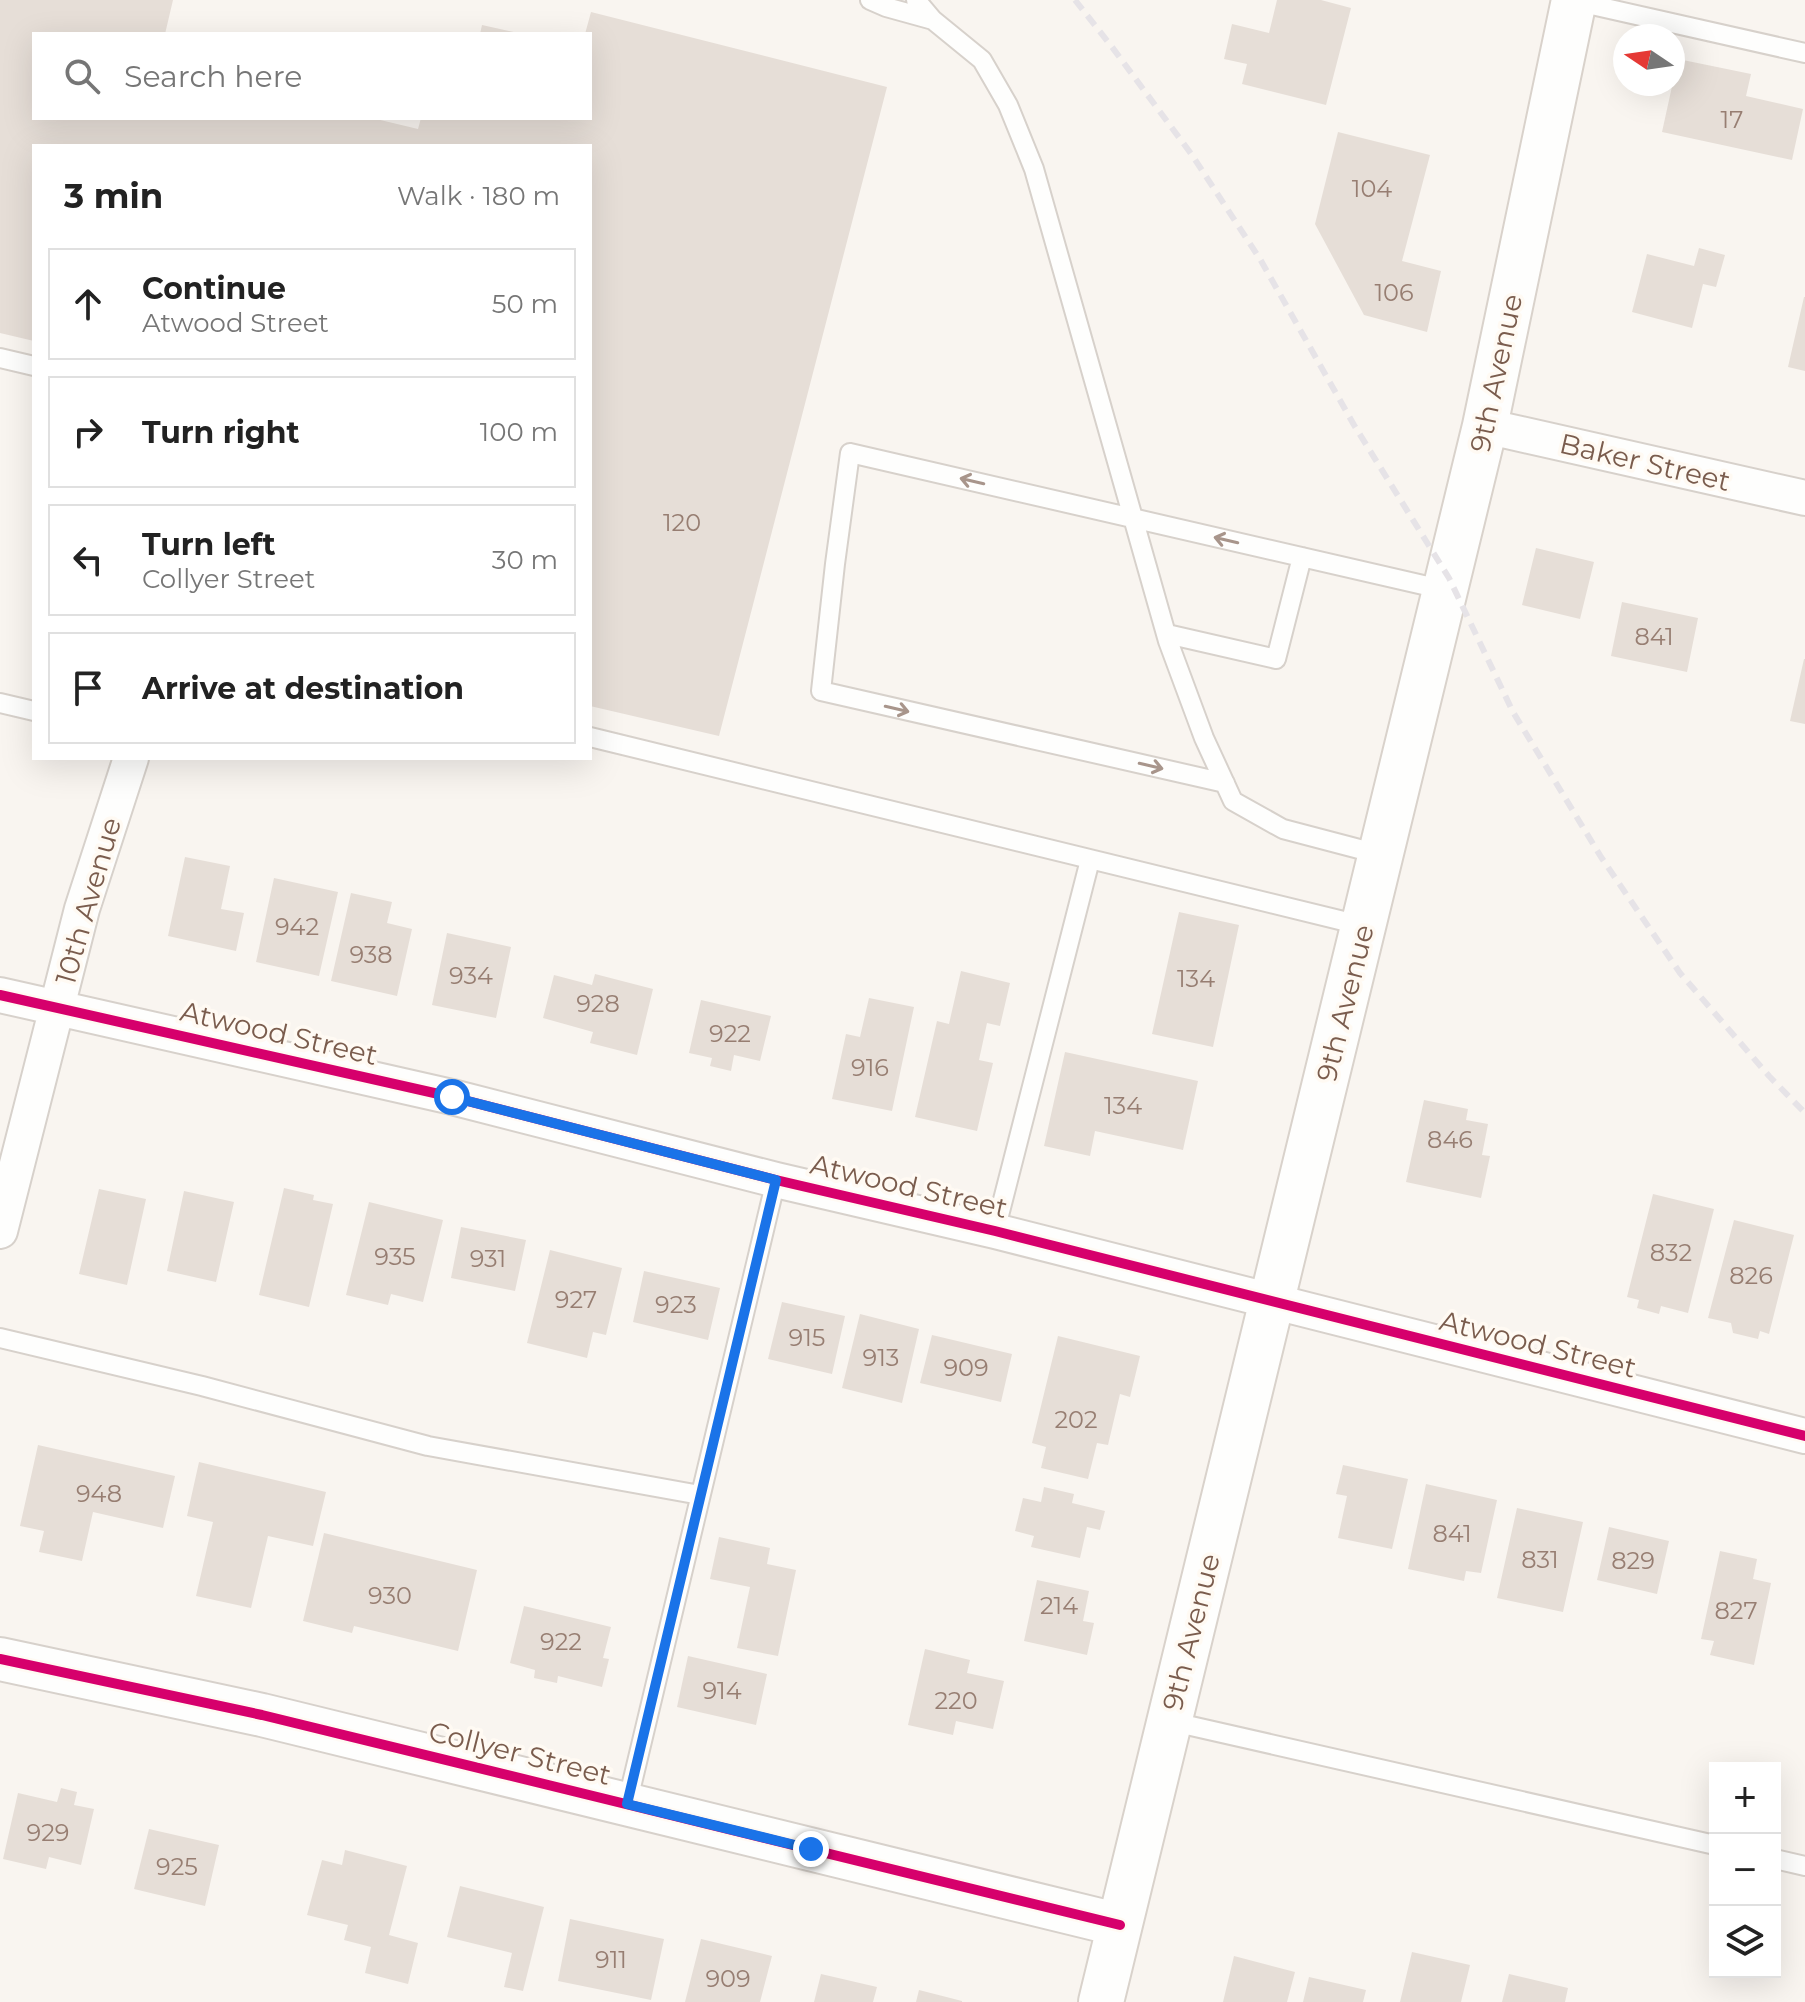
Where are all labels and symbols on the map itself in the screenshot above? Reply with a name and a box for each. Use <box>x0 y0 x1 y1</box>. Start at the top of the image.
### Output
north arrow <box>1613 24 1685 96</box>
house number: 17 <box>1721 105 1743 134</box>
house number: 104 <box>1352 174 1392 203</box>
house number: 106 <box>1374 278 1414 307</box>
street label: 9th Avenue <box>1463 291 1529 455</box>
street label: Baker Street <box>1556 426 1734 498</box>
one-way arrow <box>960 473 986 488</box>
house number: 120 <box>663 508 701 537</box>
one-way arrow <box>1213 532 1239 547</box>
house number: 841 <box>1634 622 1674 651</box>
one-way arrow <box>884 702 909 717</box>
one-way arrow <box>1137 759 1163 774</box>
street label: 10th Avenue <box>48 814 128 988</box>
house number: 942 <box>275 912 319 941</box>
street label: 9th Avenue <box>1309 921 1381 1085</box>
house number: 938 <box>349 940 393 969</box>
house number: 934 <box>449 961 493 990</box>
house number: 134 <box>1177 964 1215 993</box>
house number: 928 <box>576 989 620 1018</box>
street label: Atwood Street <box>177 994 381 1072</box>
house number: 922 <box>709 1019 751 1048</box>
house number: 916 <box>851 1053 889 1082</box>
route start <box>434 1079 470 1115</box>
house number: 134 <box>1104 1091 1142 1120</box>
house number: 846 <box>1427 1125 1473 1154</box>
street label: Atwood Street <box>807 1147 1011 1225</box>
house number: 832 <box>1650 1238 1692 1267</box>
house number: 935 <box>374 1242 416 1271</box>
house number: 931 <box>470 1244 506 1273</box>
house number: 826 <box>1729 1261 1773 1290</box>
house number: 927 <box>555 1285 597 1314</box>
house number: 923 <box>655 1290 697 1319</box>
street label: Atwood Street <box>1436 1303 1640 1385</box>
house number: 915 <box>789 1323 825 1352</box>
house number: 913 <box>863 1343 899 1372</box>
house number: 909 <box>943 1353 989 1382</box>
house number: 202 <box>1054 1405 1098 1434</box>
house number: 948 <box>76 1479 122 1508</box>
house number: 841 <box>1432 1519 1472 1548</box>
house number: 831 <box>1521 1545 1559 1574</box>
house number: 829 <box>1611 1546 1655 1575</box>
street label: 9th Avenue <box>1155 1550 1227 1714</box>
house number: 930 <box>368 1581 412 1610</box>
house number: 214 <box>1040 1591 1078 1620</box>
house number: 827 <box>1714 1596 1758 1625</box>
house number: 922 <box>540 1627 582 1656</box>
house number: 914 <box>702 1676 742 1705</box>
house number: 220 <box>934 1686 978 1715</box>
street label: Collyer Street <box>425 1714 615 1792</box>
house number: 929 <box>27 1818 69 1847</box>
route end <box>793 1831 829 1867</box>
house number: 925 <box>156 1852 198 1881</box>
house number: 911 <box>595 1945 627 1974</box>
house number: 909 <box>705 1964 751 1993</box>

